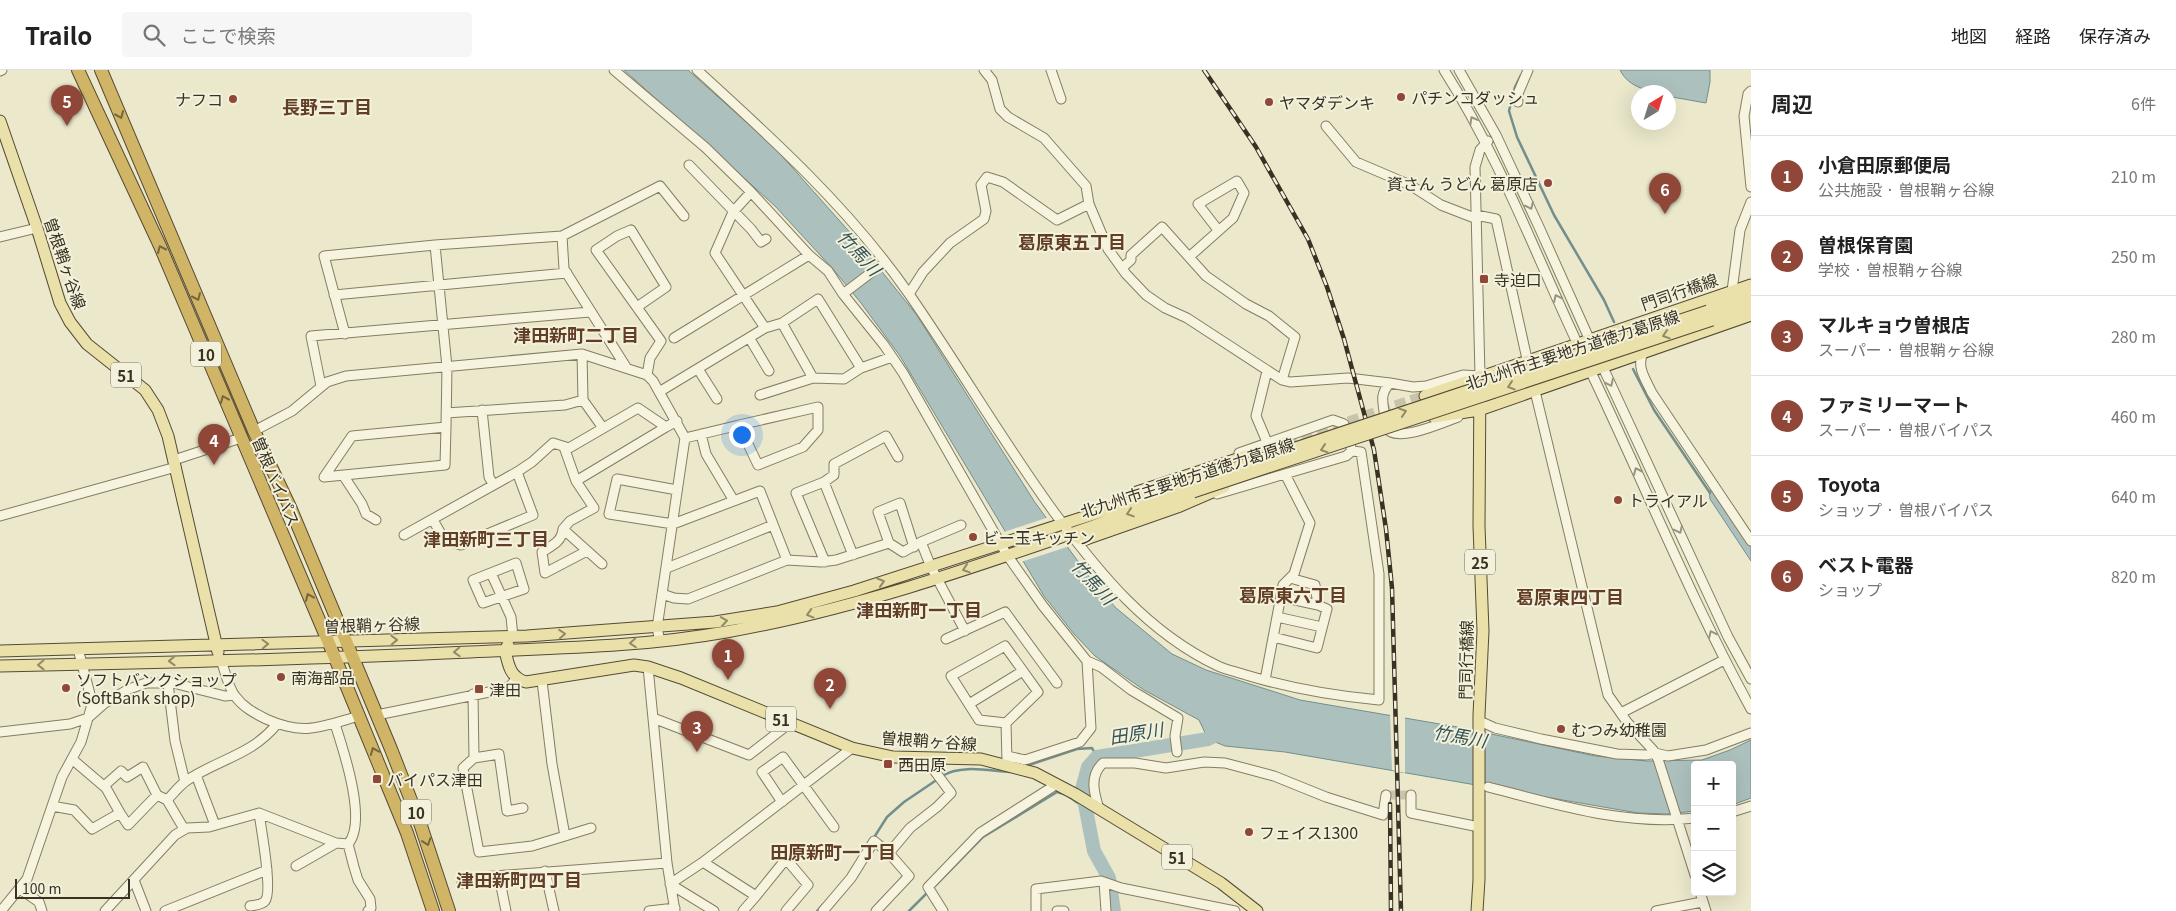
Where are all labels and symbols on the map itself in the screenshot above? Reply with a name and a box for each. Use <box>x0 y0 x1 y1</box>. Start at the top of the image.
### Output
pin: 5 <box>51 85 83 126</box>
place label: パチンコダッシュ <box>1411 85 1539 109</box>
north arrow <box>1631 85 1676 130</box>
place label: ナフコ <box>175 87 223 111</box>
place label: ヤマダデンキ <box>1279 90 1375 114</box>
marker: パチンコダッシュ <box>1395 91 1407 103</box>
marker: ナフコ <box>227 93 239 105</box>
district label: 長野三丁目 <box>282 93 372 119</box>
marker: ヤマダデンキ <box>1263 96 1275 108</box>
one-way arrow <box>114 110 124 119</box>
one-way arrow <box>1469 116 1479 125</box>
place label: 資さん うどん 葛原店 <box>1387 171 1538 195</box>
pin: 6 <box>1649 173 1681 214</box>
marker: 資さん うどん 葛原店 <box>1542 177 1554 189</box>
one-way arrow <box>1524 201 1534 210</box>
street label: 曽根鞘ヶ谷線 <box>39 214 93 312</box>
water label: 竹馬川 <box>832 223 889 282</box>
district label: 葛原東五丁目 <box>1018 228 1126 254</box>
one-way arrow <box>157 245 168 254</box>
place label: 寺迫口 <box>1494 267 1542 291</box>
street label: 門司行橋線 <box>1637 267 1721 315</box>
marker: 寺迫口 <box>1478 273 1490 285</box>
one-way arrow <box>191 292 202 301</box>
one-way arrow <box>1553 294 1564 303</box>
street label: 北九州市主要地方道徳力葛原線 <box>1462 303 1682 395</box>
district label: 津田新町二丁目 <box>513 321 639 347</box>
one-way arrow <box>1662 329 1670 339</box>
road number: 10 <box>191 342 221 366</box>
road number: 51 <box>111 362 141 388</box>
one-way arrow <box>1604 378 1615 387</box>
one-way arrow <box>1508 380 1516 390</box>
one-way arrow <box>220 395 231 404</box>
one-way arrow <box>1398 408 1406 418</box>
your location <box>729 422 755 448</box>
pin: 4 <box>198 424 230 465</box>
street label: 北九州市主要地方道徳力葛原線 <box>1077 431 1297 523</box>
street label: 曽根バイパス <box>247 432 307 530</box>
one-way arrow <box>1320 443 1329 453</box>
one-way arrow <box>1633 467 1644 476</box>
place label: トライアル <box>1628 488 1708 512</box>
marker: トライアル <box>1612 494 1624 506</box>
one-way arrow <box>1127 507 1135 517</box>
district label: 津田新町三丁目 <box>423 525 549 551</box>
place label: ビー玉キッチン <box>983 525 1095 549</box>
one-way arrow <box>1672 525 1683 534</box>
marker: ビー玉キッチン <box>967 531 979 543</box>
road number: 25 <box>1465 550 1495 574</box>
water label: 竹馬川 <box>1066 552 1123 611</box>
one-way arrow <box>963 563 971 573</box>
one-way arrow <box>877 578 885 588</box>
district label: 葛原東六丁目 <box>1239 581 1347 607</box>
district label: 葛原東四丁目 <box>1516 583 1624 609</box>
one-way arrow <box>304 593 315 602</box>
district label: 津田新町一丁目 <box>856 596 982 622</box>
one-way arrow <box>806 608 815 619</box>
street label: 曽根鞘ヶ谷線 <box>324 610 420 638</box>
one-way arrow <box>720 616 728 627</box>
street label: 門司行橋線 <box>1452 620 1478 700</box>
one-way arrow <box>558 629 566 640</box>
one-way arrow <box>1708 631 1718 640</box>
one-way arrow <box>390 635 398 645</box>
one-way arrow <box>629 637 637 648</box>
one-way arrow <box>262 639 269 649</box>
pin: 1 <box>712 639 744 680</box>
one-way arrow <box>452 647 460 658</box>
one-way arrow <box>168 656 176 667</box>
one-way arrow <box>37 660 45 670</box>
place label: 南海部品 <box>291 665 355 689</box>
place label: ソフトバンクショップ (SoftBank shop) <box>76 667 237 709</box>
pin: 2 <box>814 668 846 709</box>
marker: 南海部品 <box>275 671 287 683</box>
place label: 津田 <box>489 677 521 701</box>
marker: ソフトバンクショップ (SoftBank shop) <box>60 682 72 694</box>
marker: 津田 <box>473 683 485 695</box>
road number: 51 <box>766 706 796 732</box>
pin: 3 <box>681 711 713 752</box>
water label: 田原川 <box>1107 715 1167 749</box>
place label: むつみ幼稚園 <box>1571 717 1667 741</box>
water label: 竹馬川 <box>1431 718 1491 753</box>
marker: むつみ幼稚園 <box>1555 723 1567 735</box>
street label: 曽根鞘ヶ谷線 <box>880 725 978 755</box>
one-way arrow <box>369 747 379 755</box>
place label: 西田原 <box>898 752 946 776</box>
marker: 西田原 <box>882 758 894 770</box>
place label: バイパス津田 <box>387 767 483 791</box>
marker: バイパス津田 <box>371 773 383 785</box>
road number: 10 <box>401 800 431 824</box>
place label: フェイス1300 <box>1259 820 1358 844</box>
marker: フェイス1300 <box>1243 826 1255 838</box>
one-way arrow <box>421 837 431 846</box>
district label: 田原新町一丁目 <box>770 838 896 864</box>
road number: 51 <box>1162 844 1192 870</box>
district label: 津田新町四丁目 <box>456 866 582 892</box>
scale bar <box>15 876 130 899</box>

